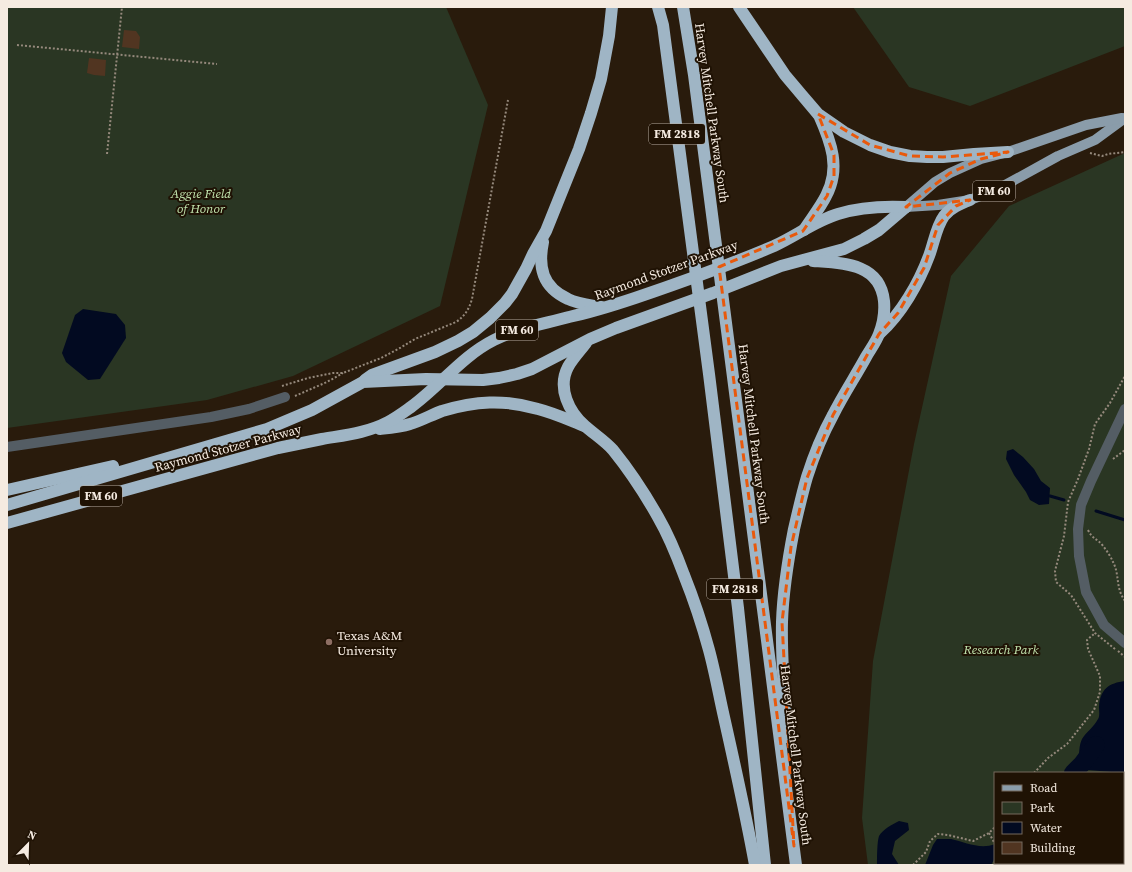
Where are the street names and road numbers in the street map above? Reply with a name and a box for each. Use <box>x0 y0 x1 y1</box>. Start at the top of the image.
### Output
street label: Harvey Mitchell Parkway South <box>691 22 733 204</box>
road number: FM 2818 <box>649 124 705 144</box>
road number: FM 60 <box>973 181 1015 201</box>
street label: Raymond Stotzer Parkway <box>592 236 740 304</box>
road number: FM 60 <box>496 320 538 340</box>
street label: Harvey Mitchell Parkway South <box>734 343 774 525</box>
street label: Raymond Stotzer Parkway <box>153 420 304 476</box>
road number: FM 60 <box>80 486 122 506</box>
road number: FM 2818 <box>707 579 763 599</box>
street label: Harvey Mitchell Parkway South <box>776 664 816 846</box>

